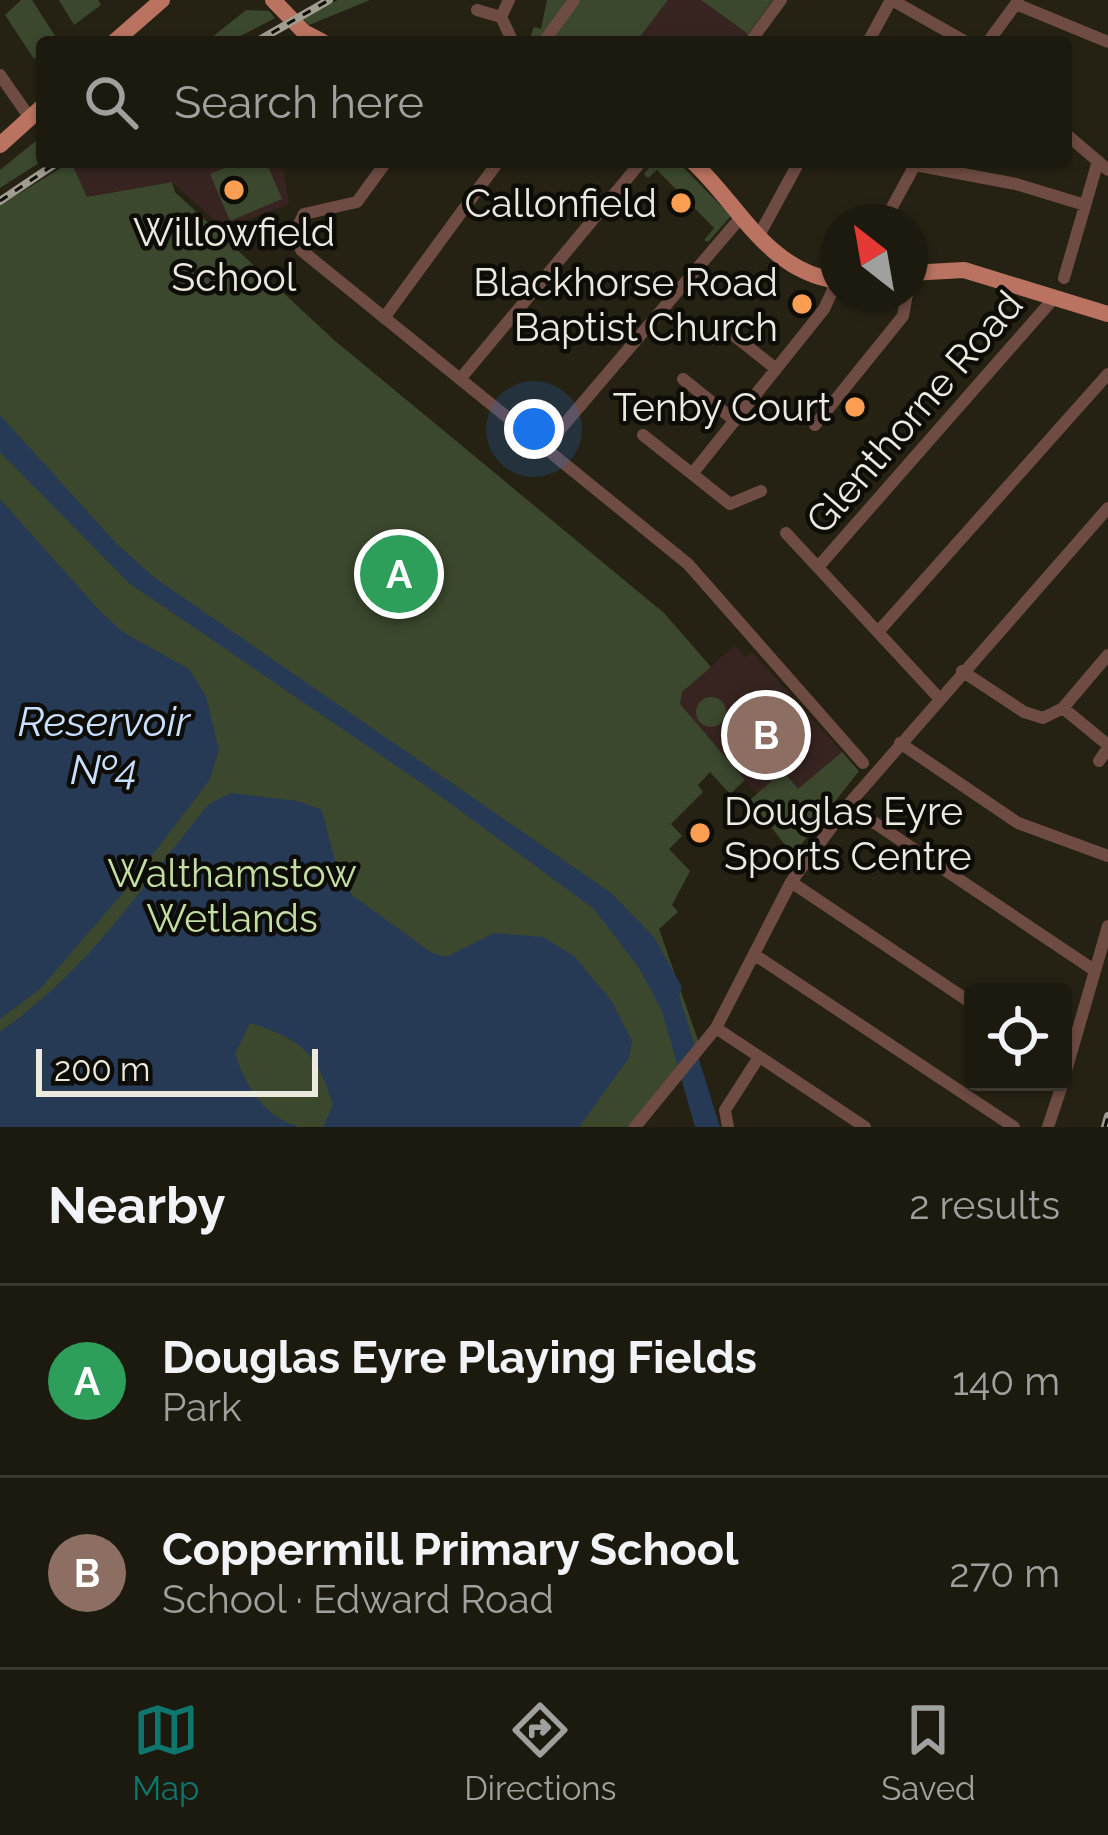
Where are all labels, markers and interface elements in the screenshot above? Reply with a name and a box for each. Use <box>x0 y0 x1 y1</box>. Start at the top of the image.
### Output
search box <box>36 36 1072 168</box>
icon: search <box>78 69 144 135</box>
text: Search here <box>174 76 424 129</box>
marker: Willowfield School <box>221 177 247 203</box>
place label: Callonfield <box>465 180 657 226</box>
marker: Callonfield <box>668 190 694 216</box>
north arrow <box>820 204 928 312</box>
place label: Willowfield School <box>133 209 335 300</box>
place label: Blackhorse Road Baptist Church <box>473 259 778 350</box>
street label: Glenthorne Road <box>796 282 1032 542</box>
marker: Blackhorse Road Baptist Church <box>789 291 815 317</box>
place label: Tenby Court <box>613 384 831 430</box>
marker: Tenby Court <box>842 394 868 420</box>
your location <box>504 399 564 459</box>
pin: A <box>360 529 438 619</box>
pin: B <box>727 690 805 780</box>
water label: Reservoir №4 <box>18 697 192 794</box>
place label: Douglas Eyre Sports Centre <box>724 788 972 879</box>
marker: Douglas Eyre Sports Centre <box>687 820 713 846</box>
park label: Walthamstow Wetlands <box>107 850 357 941</box>
map controls <box>964 983 1072 1091</box>
button: locate <box>964 983 1072 1091</box>
scale bar <box>36 1043 318 1096</box>
text: 200 m <box>54 1050 150 1089</box>
text: Nearby <box>48 1175 225 1235</box>
text: 2 results <box>909 1182 1060 1228</box>
text: Douglas Eyre Playing Fields <box>162 1331 757 1384</box>
text: A <box>74 1358 100 1404</box>
text: 140 m <box>952 1358 1060 1404</box>
text: Park <box>162 1384 242 1430</box>
text: Coppermill Primary School <box>162 1523 738 1576</box>
text: B <box>74 1550 100 1596</box>
text: 270 m <box>949 1550 1060 1596</box>
text: School · Edward Road <box>162 1576 554 1622</box>
tab: Map <box>132 1697 199 1808</box>
tab: Directions <box>464 1697 617 1808</box>
tab: Saved <box>881 1697 976 1808</box>

